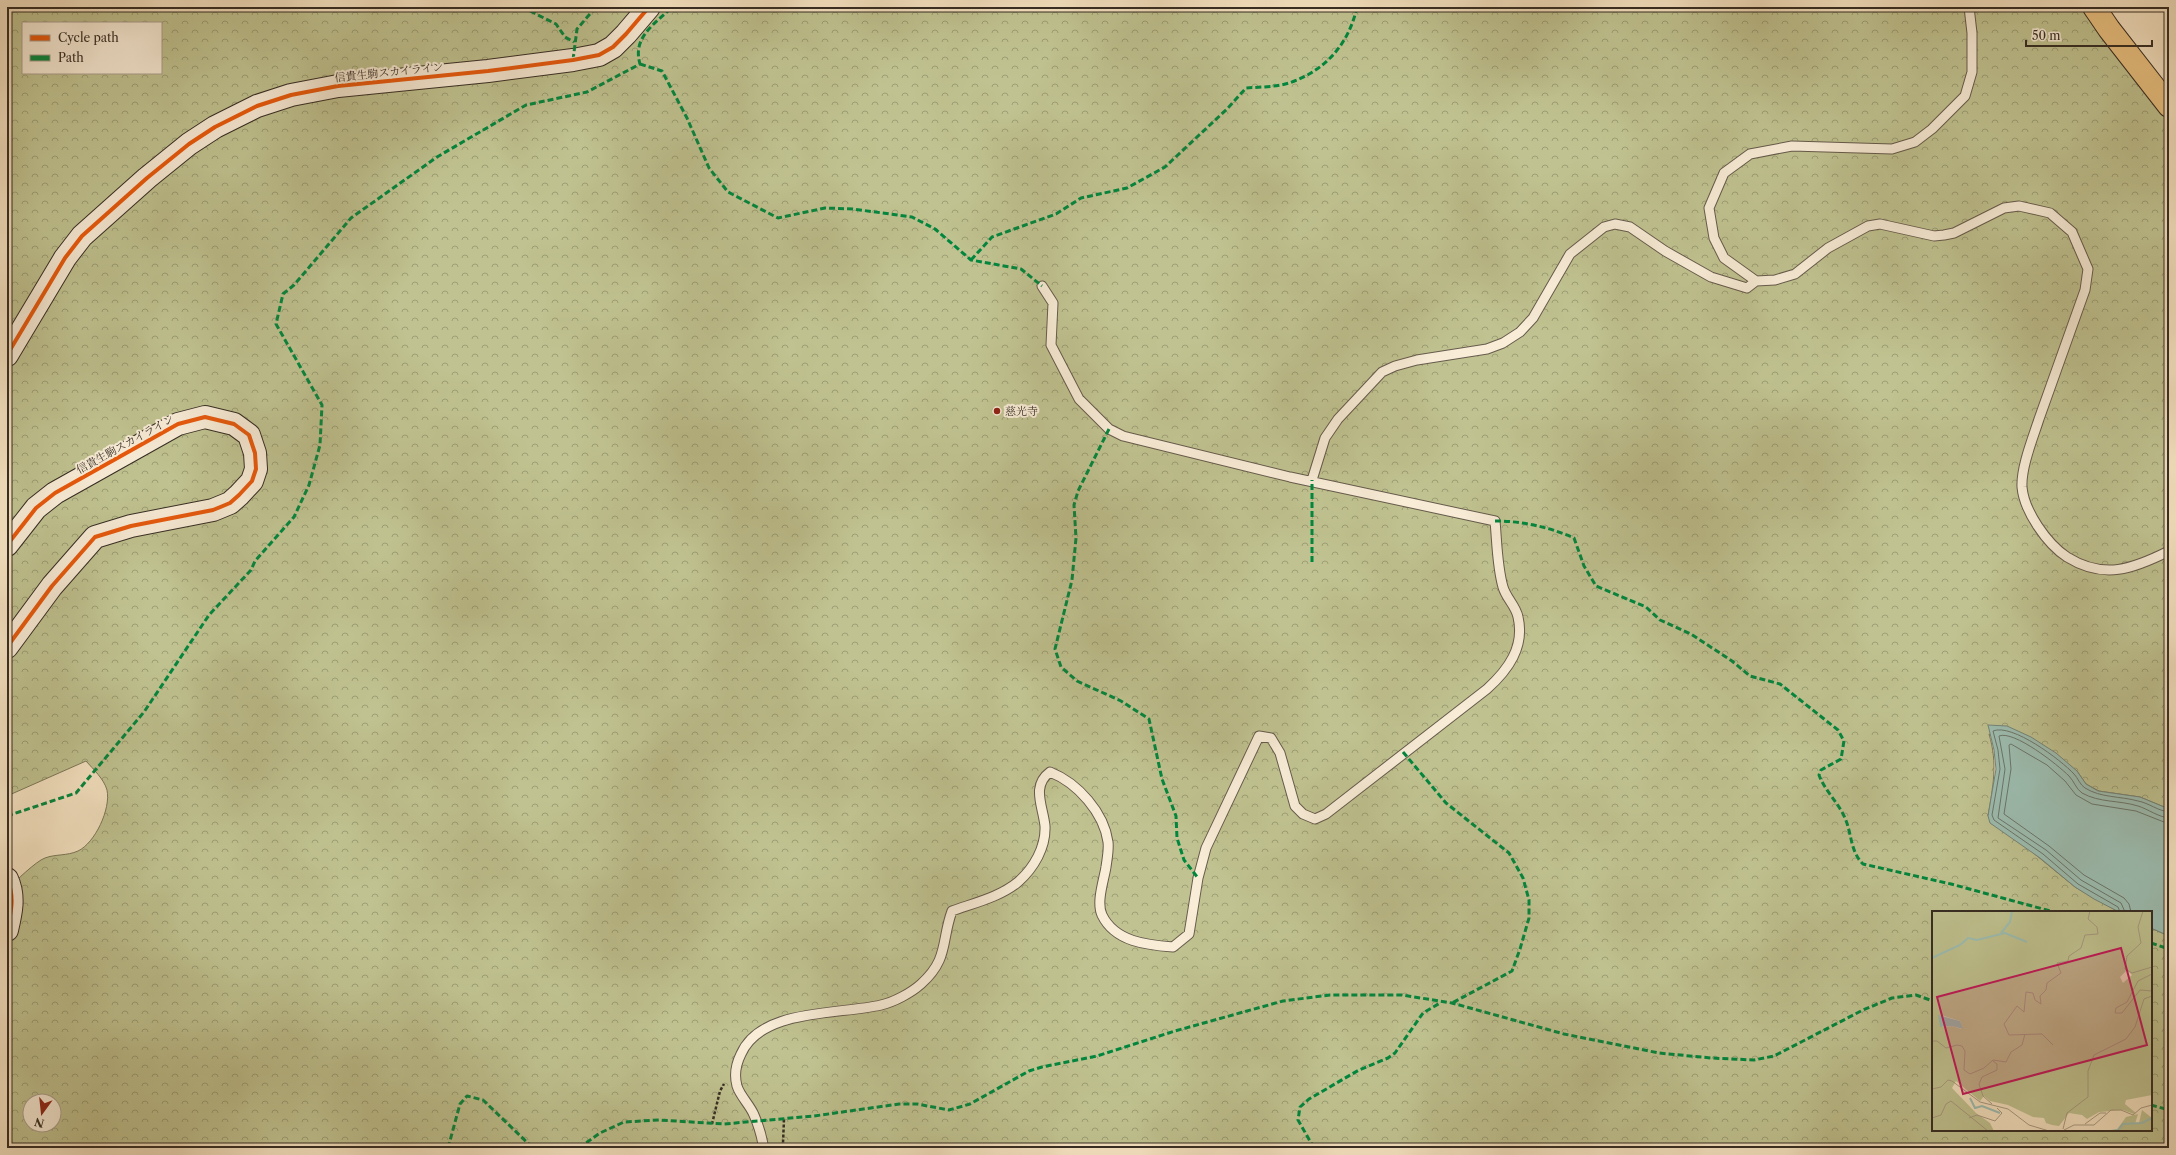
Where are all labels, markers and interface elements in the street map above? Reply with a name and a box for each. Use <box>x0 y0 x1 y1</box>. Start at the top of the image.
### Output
legend <box>22 22 162 74</box>
scale bar <box>2026 22 2152 48</box>
text: 50 m <box>2032 28 2061 43</box>
text: Cycle path <box>58 30 119 45</box>
text: Path <box>58 50 84 65</box>
street label: 信貴生駒スカイライン <box>334 59 444 85</box>
place label: 慈光寺 <box>1005 404 1038 418</box>
marker: 慈光寺 <box>992 406 1002 416</box>
street label: 信貴生駒スカイライン <box>74 411 176 477</box>
inset map <box>1932 911 2152 1131</box>
north arrow <box>22 1093 62 1133</box>
text: N <box>33 1115 46 1131</box>

